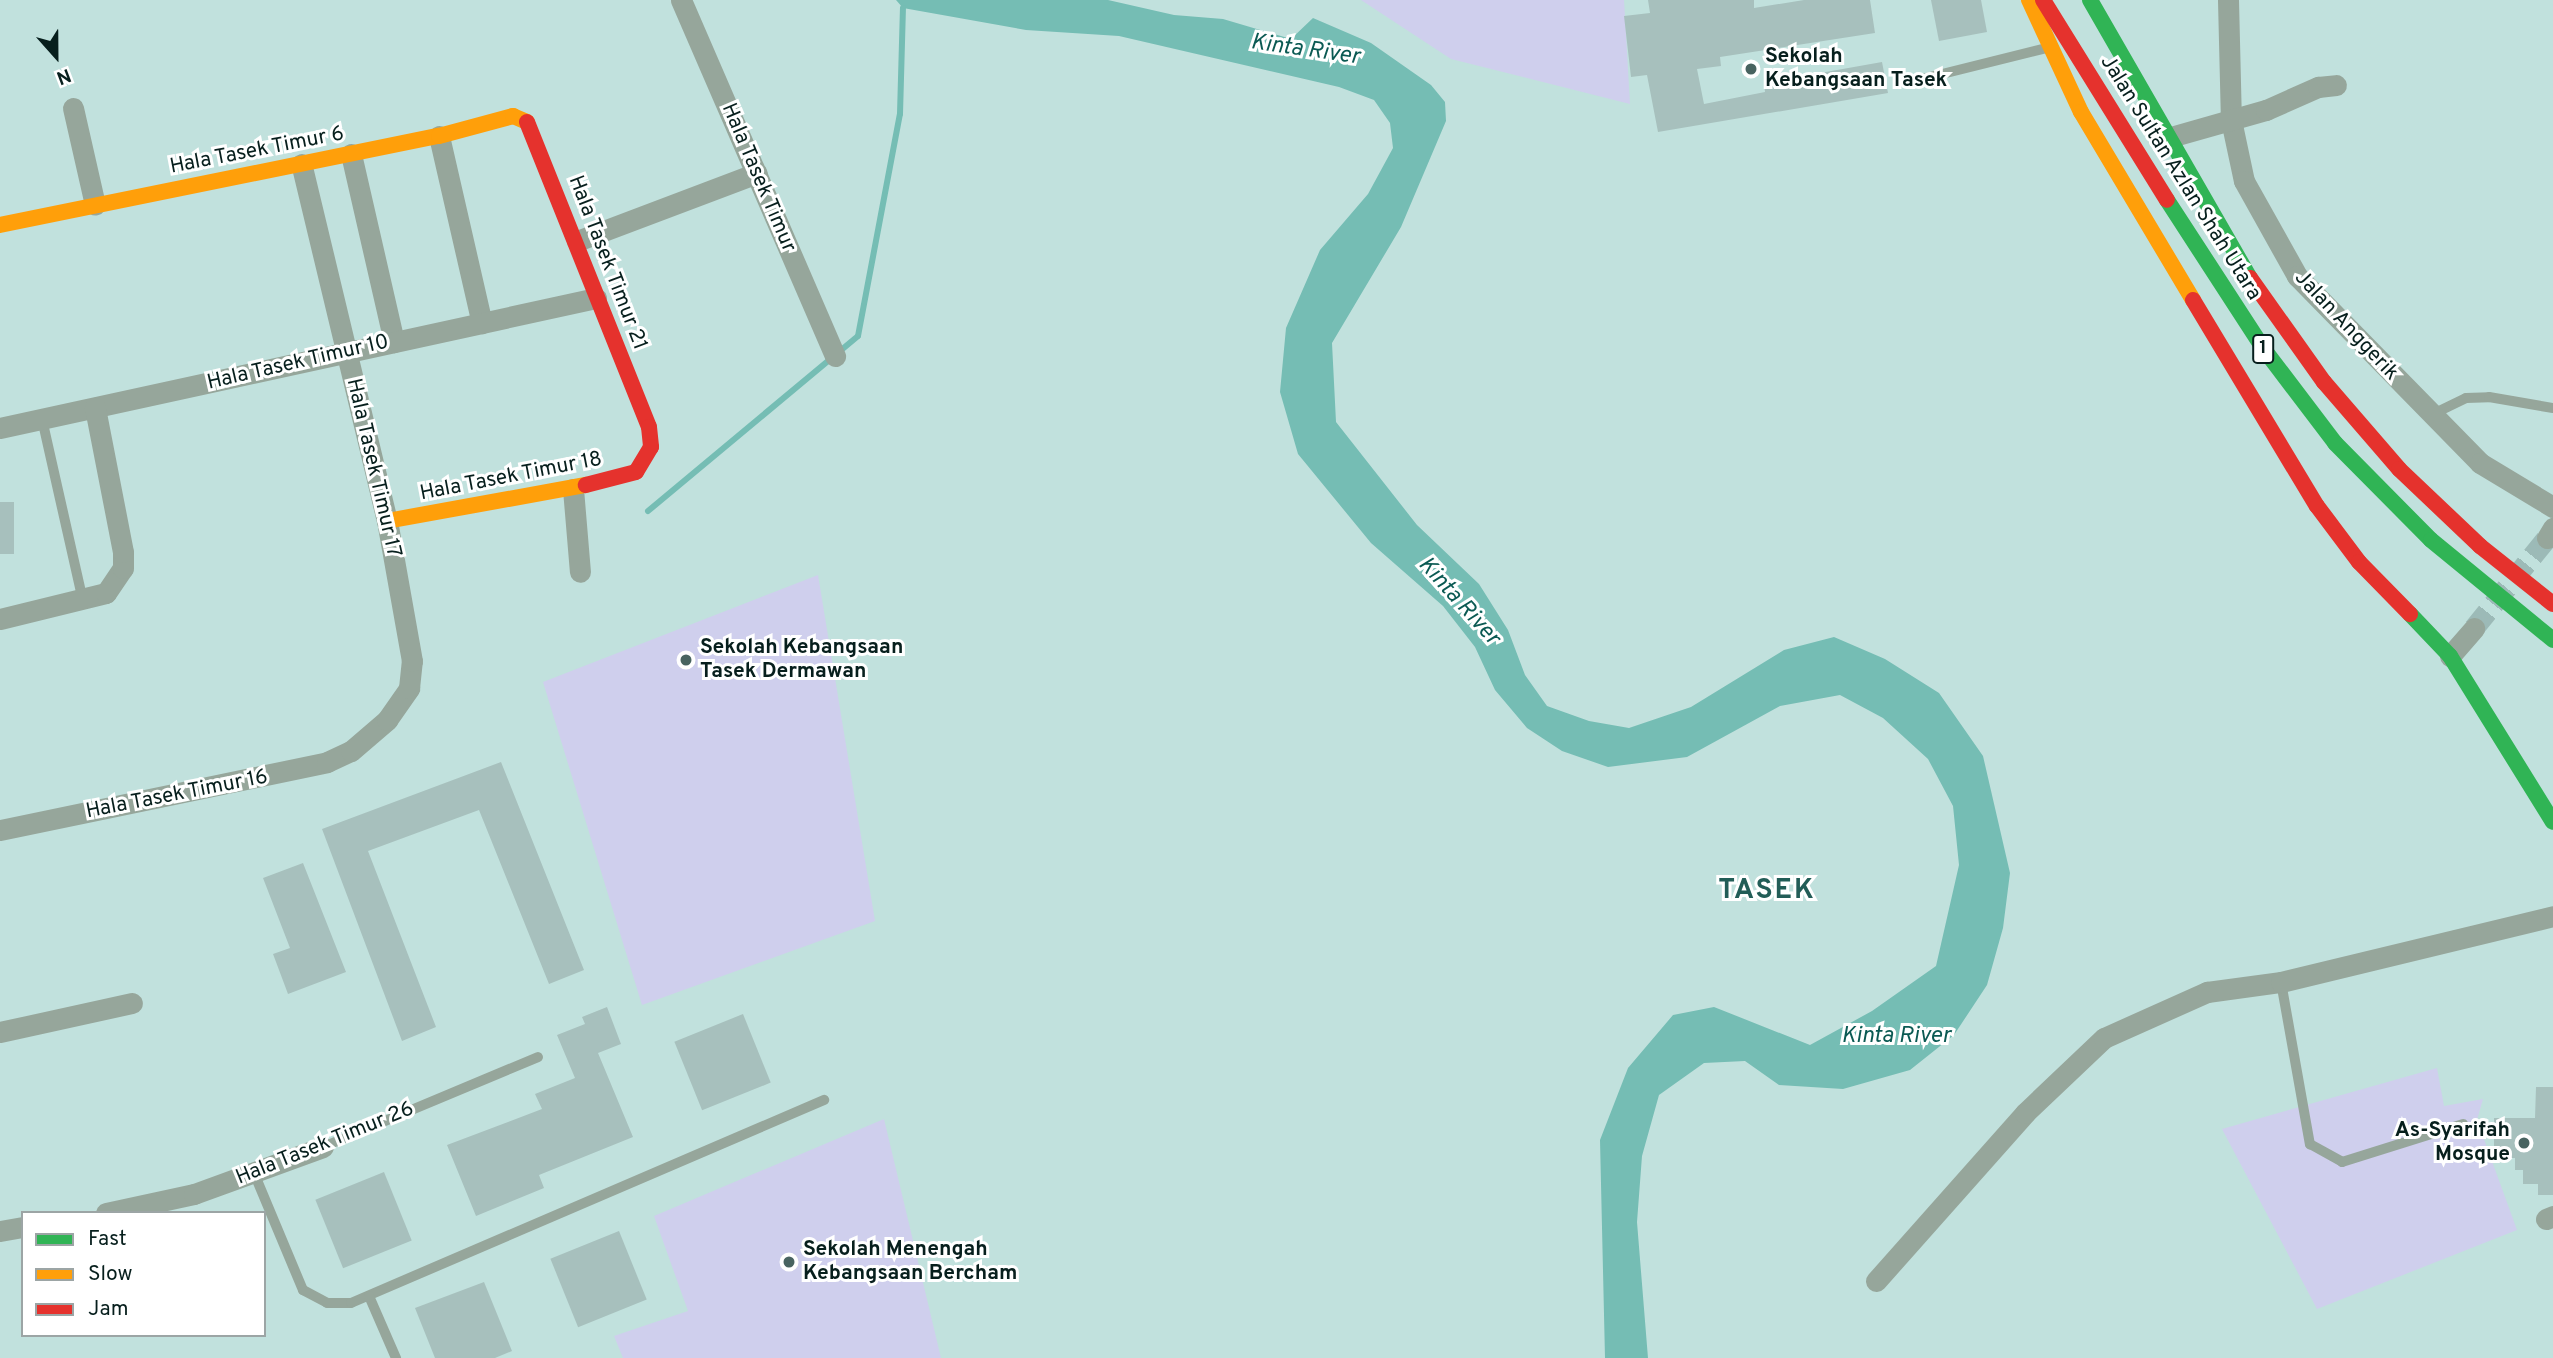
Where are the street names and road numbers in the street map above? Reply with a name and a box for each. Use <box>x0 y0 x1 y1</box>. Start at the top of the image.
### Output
street label: Jalan Sultan Azlan Shah Utara <box>2094 51 2266 305</box>
street label: Hala Tasek Timur <box>715 99 801 257</box>
street label: Hala Tasek Timur 6 <box>167 122 347 180</box>
street label: Hala Tasek Timur 21 <box>562 171 652 355</box>
street label: Jalan Anggerik <box>2288 265 2404 387</box>
street label: Hala Tasek Timur 10 <box>204 330 392 396</box>
road number: 1 <box>2251 334 2275 364</box>
street label: Hala Tasek Timur 17 <box>340 375 406 561</box>
street label: Hala Tasek Timur 18 <box>417 447 605 507</box>
street label: Hala Tasek Timur 16 <box>83 765 271 825</box>
street label: Hala Tasek Timur 26 <box>232 1096 418 1192</box>

